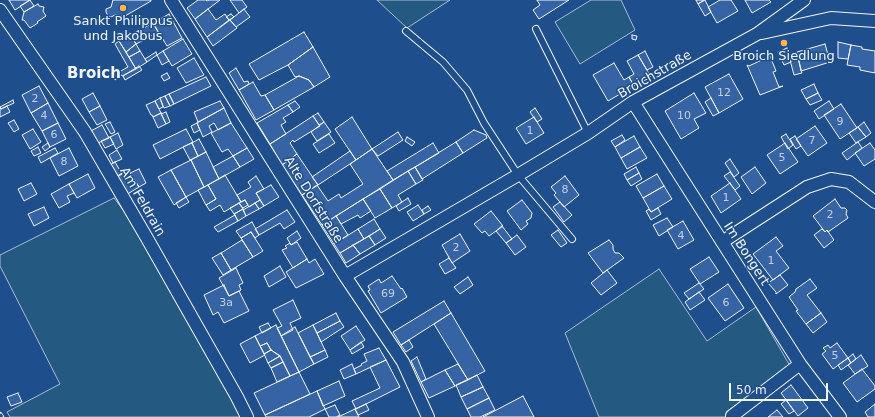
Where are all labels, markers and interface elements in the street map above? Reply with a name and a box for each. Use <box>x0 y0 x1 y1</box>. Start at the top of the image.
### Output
marker: Sankt Philippus und Jakobus <box>118 3 128 13</box>
place label: Sankt Philippus und Jakobus <box>73 14 173 45</box>
marker: Broich Siedlung <box>779 38 789 48</box>
street label: Broichstraße <box>615 48 695 102</box>
place label: Broich Siedlung <box>733 49 835 65</box>
district label: Broich <box>67 65 121 83</box>
house number: 12 <box>717 86 731 100</box>
house number: 2 <box>32 92 38 106</box>
house number: 4 <box>41 109 47 123</box>
house number: 10 <box>677 109 691 123</box>
house number: 9 <box>837 115 843 129</box>
house number: 1 <box>527 124 533 138</box>
house number: 6 <box>51 128 57 142</box>
house number: 7 <box>809 134 815 148</box>
house number: 5 <box>779 151 785 165</box>
street label: Alte Dorfstraße <box>280 154 346 246</box>
house number: 8 <box>61 155 67 169</box>
street label: Am Feldrain <box>116 165 168 239</box>
house number: 8 <box>562 183 568 197</box>
house number: 1 <box>723 191 729 205</box>
house number: 2 <box>827 208 833 222</box>
street label: Im Bongert <box>720 219 772 289</box>
house number: 4 <box>678 229 684 243</box>
house number: 2 <box>453 241 459 255</box>
house number: 1 <box>768 254 774 268</box>
house number: 69 <box>381 287 395 301</box>
house number: 3a <box>219 296 233 310</box>
house number: 6 <box>723 296 729 310</box>
house number: 5 <box>832 349 838 363</box>
scale bar <box>731 375 830 401</box>
text: 50 m <box>736 383 767 397</box>

